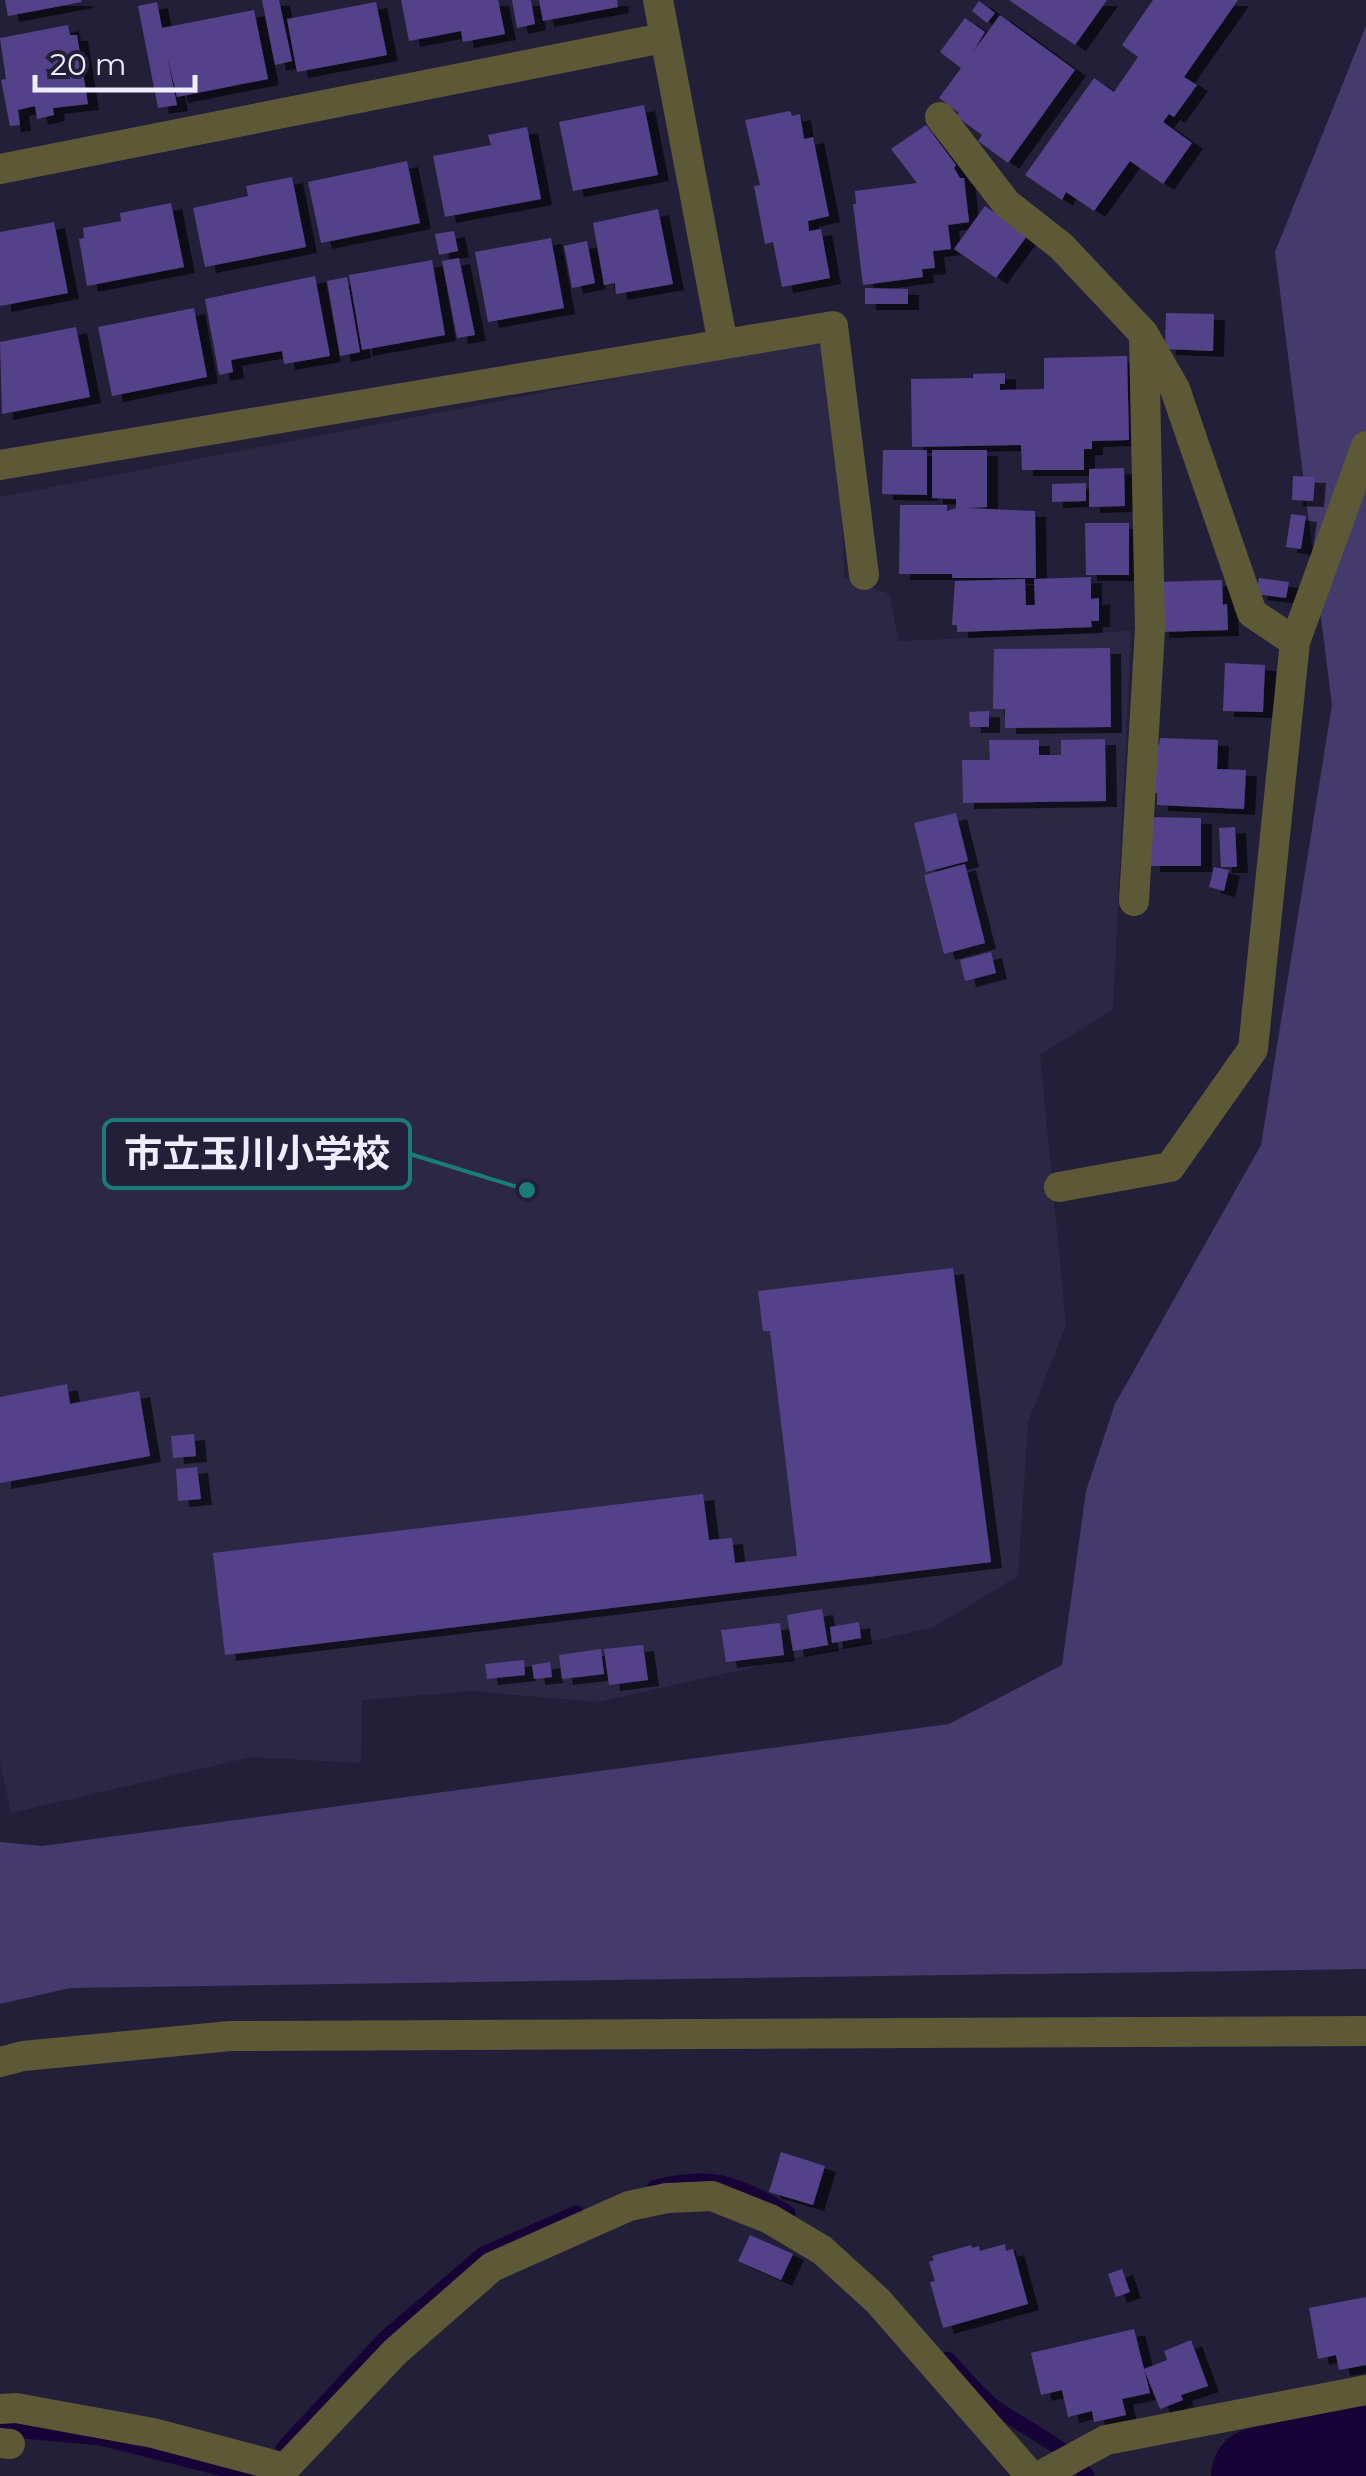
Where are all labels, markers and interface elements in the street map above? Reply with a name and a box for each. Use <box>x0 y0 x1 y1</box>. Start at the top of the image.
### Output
scale bar <box>35 30 195 92</box>
text: 20 m <box>50 46 127 83</box>
callout: 市立玉川小学校 <box>104 1120 410 1188</box>
text: 市立玉川小学校 <box>124 1130 390 1177</box>

